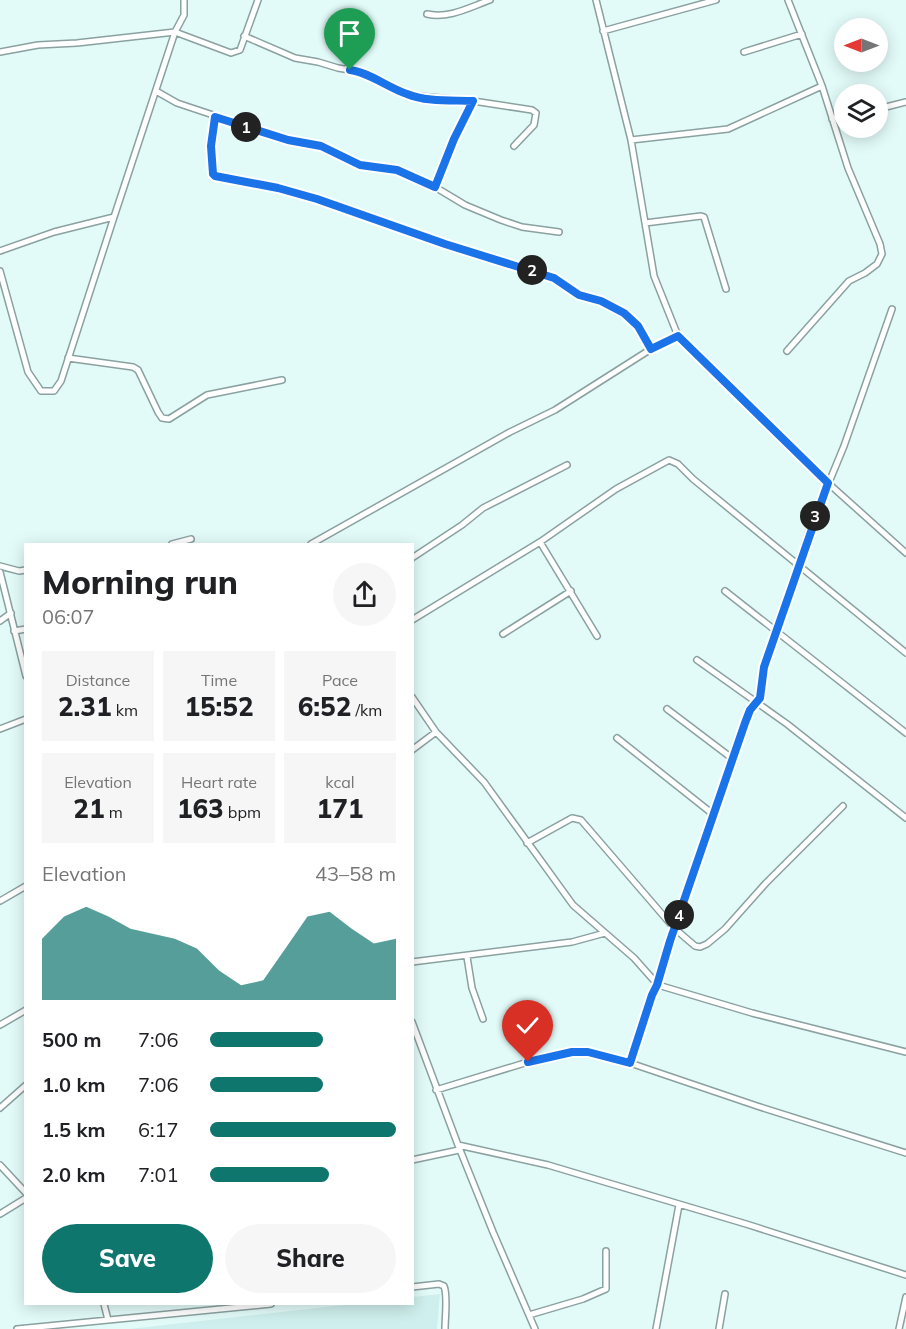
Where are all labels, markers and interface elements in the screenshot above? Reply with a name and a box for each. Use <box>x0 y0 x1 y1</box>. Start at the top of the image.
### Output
pin <box>324 8 375 70</box>
icon: arrive <box>333 17 366 50</box>
north arrow <box>834 18 888 72</box>
map controls <box>834 18 888 138</box>
button: layers <box>834 84 888 138</box>
pin: 1 <box>231 112 261 142</box>
text: 1 <box>241 117 251 137</box>
pin: 2 <box>517 255 547 285</box>
text: 2 <box>527 260 537 280</box>
pin: 3 <box>800 501 830 531</box>
text: 3 <box>810 506 820 526</box>
text: Morning run <box>42 561 238 602</box>
button: share <box>333 563 396 626</box>
text: 06:07 <box>42 604 95 629</box>
text: Distance <box>66 670 130 690</box>
text: Time <box>201 670 237 690</box>
text: Pace <box>322 670 358 690</box>
text: 2.31 <box>58 690 112 723</box>
text: 15:52 <box>184 690 254 723</box>
text: 6:52 <box>298 690 351 723</box>
text: km <box>112 700 138 720</box>
text: /km <box>351 700 382 720</box>
text: Elevation <box>64 772 132 792</box>
text: Heart rate <box>181 772 257 792</box>
text: kcal <box>325 772 355 792</box>
text: 21 <box>73 792 104 825</box>
text: 163 <box>177 792 224 825</box>
text: 171 <box>317 792 363 825</box>
text: m <box>104 802 123 822</box>
text: bpm <box>224 802 261 822</box>
text: Elevation <box>42 861 127 886</box>
text: 43–58 m <box>315 861 396 886</box>
pin: 4 <box>664 900 694 930</box>
text: 4 <box>674 905 684 925</box>
pin <box>502 1000 553 1062</box>
icon: check <box>511 1009 544 1042</box>
text: 500 m <box>42 1027 101 1052</box>
text: 7:06 <box>138 1027 179 1052</box>
text: 1.0 km <box>42 1072 105 1097</box>
text: 7:06 <box>138 1072 179 1097</box>
text: 1.5 km <box>42 1117 105 1142</box>
text: 6:17 <box>138 1117 179 1142</box>
text: 2.0 km <box>42 1162 105 1187</box>
text: 7:01 <box>138 1162 179 1187</box>
button: Save <box>42 1224 213 1293</box>
button: Share <box>225 1224 396 1293</box>

